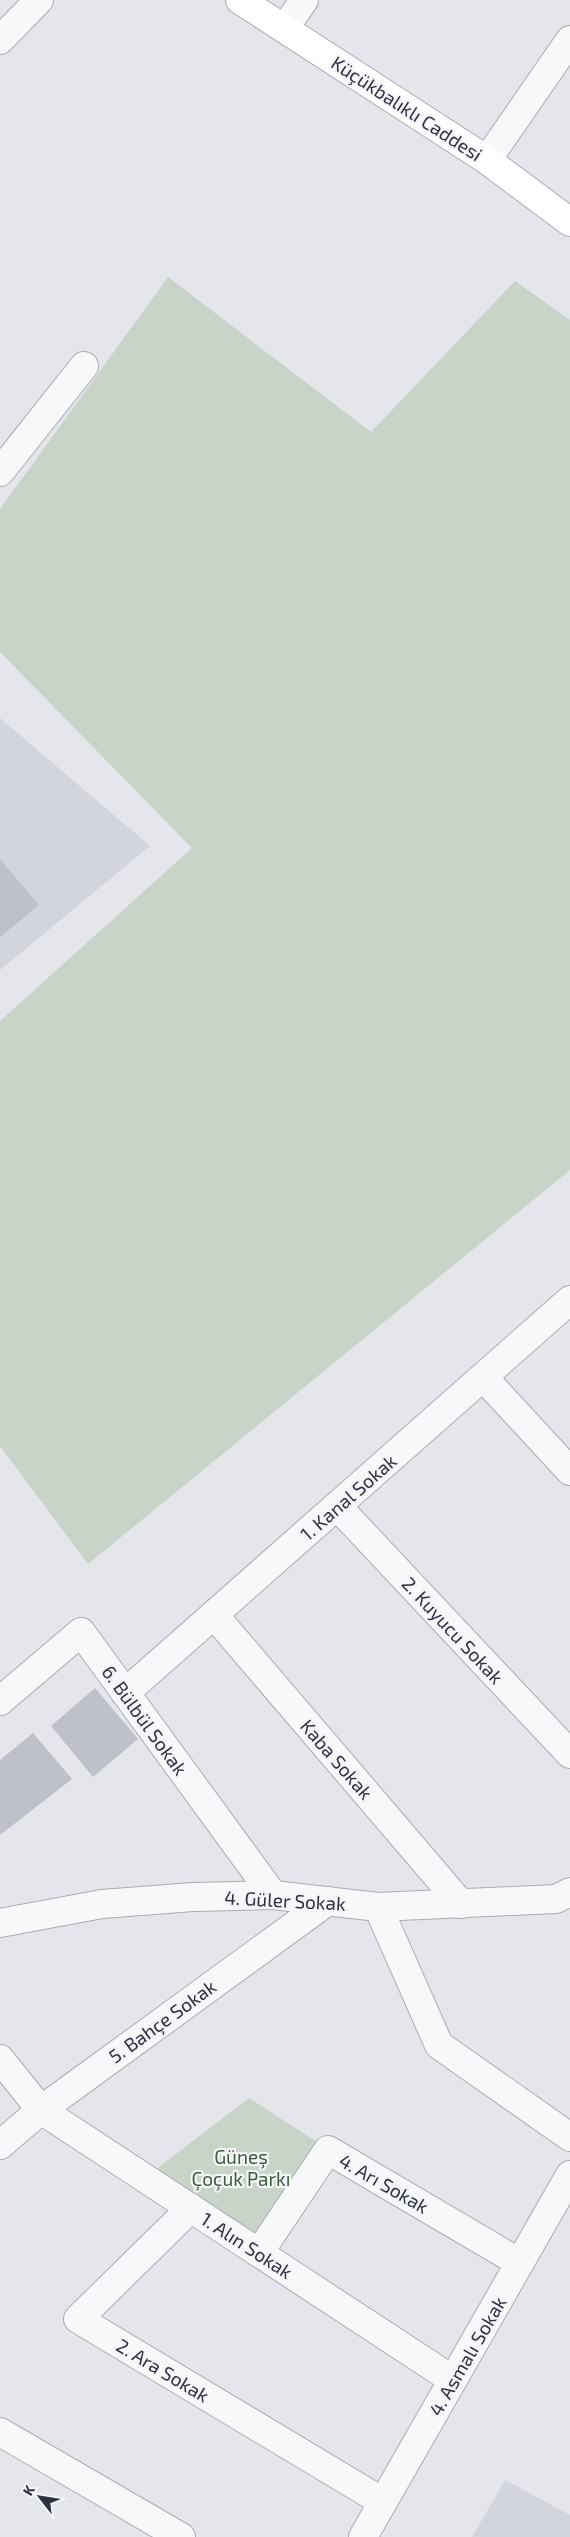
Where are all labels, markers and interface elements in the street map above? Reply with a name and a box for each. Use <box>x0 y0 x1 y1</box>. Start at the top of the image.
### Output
street label: Küçükbalıklı Caddesi <box>327 51 487 166</box>
street label: 1. Kanal Sokak <box>295 1449 401 1545</box>
street label: 2. Kuyucu Sokak <box>398 1572 509 1688</box>
street label: 6. Bülbül Sokak <box>97 1661 193 1780</box>
street label: Kaba Sokak <box>296 1714 378 1804</box>
street label: 4. Güler Sokak <box>224 1885 347 1915</box>
street label: 5. Bahçe Sokak <box>104 1974 221 2068</box>
park label: Güneş Çoçuk Parkı <box>191 2145 291 2191</box>
street label: 4. Arı Sokak <box>335 2148 433 2218</box>
street label: 1. Alın Sokak <box>197 2207 297 2283</box>
street label: 4. Asmalı Sokak <box>423 2292 511 2420</box>
street label: 2. Ara Sokak <box>112 2333 214 2407</box>
north arrow <box>15 2472 65 2522</box>
text: K <box>19 2482 38 2498</box>

